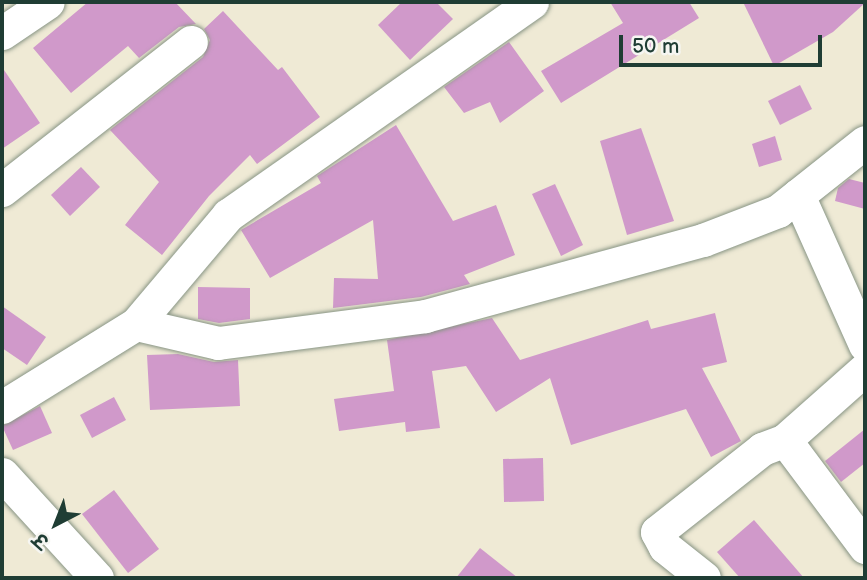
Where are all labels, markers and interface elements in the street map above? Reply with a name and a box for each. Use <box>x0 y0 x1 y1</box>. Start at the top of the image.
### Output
scale bar <box>622 21 825 65</box>
text: 50 m <box>632 34 679 59</box>
north arrow <box>21 489 91 559</box>
text: उ <box>29 527 54 553</box>

